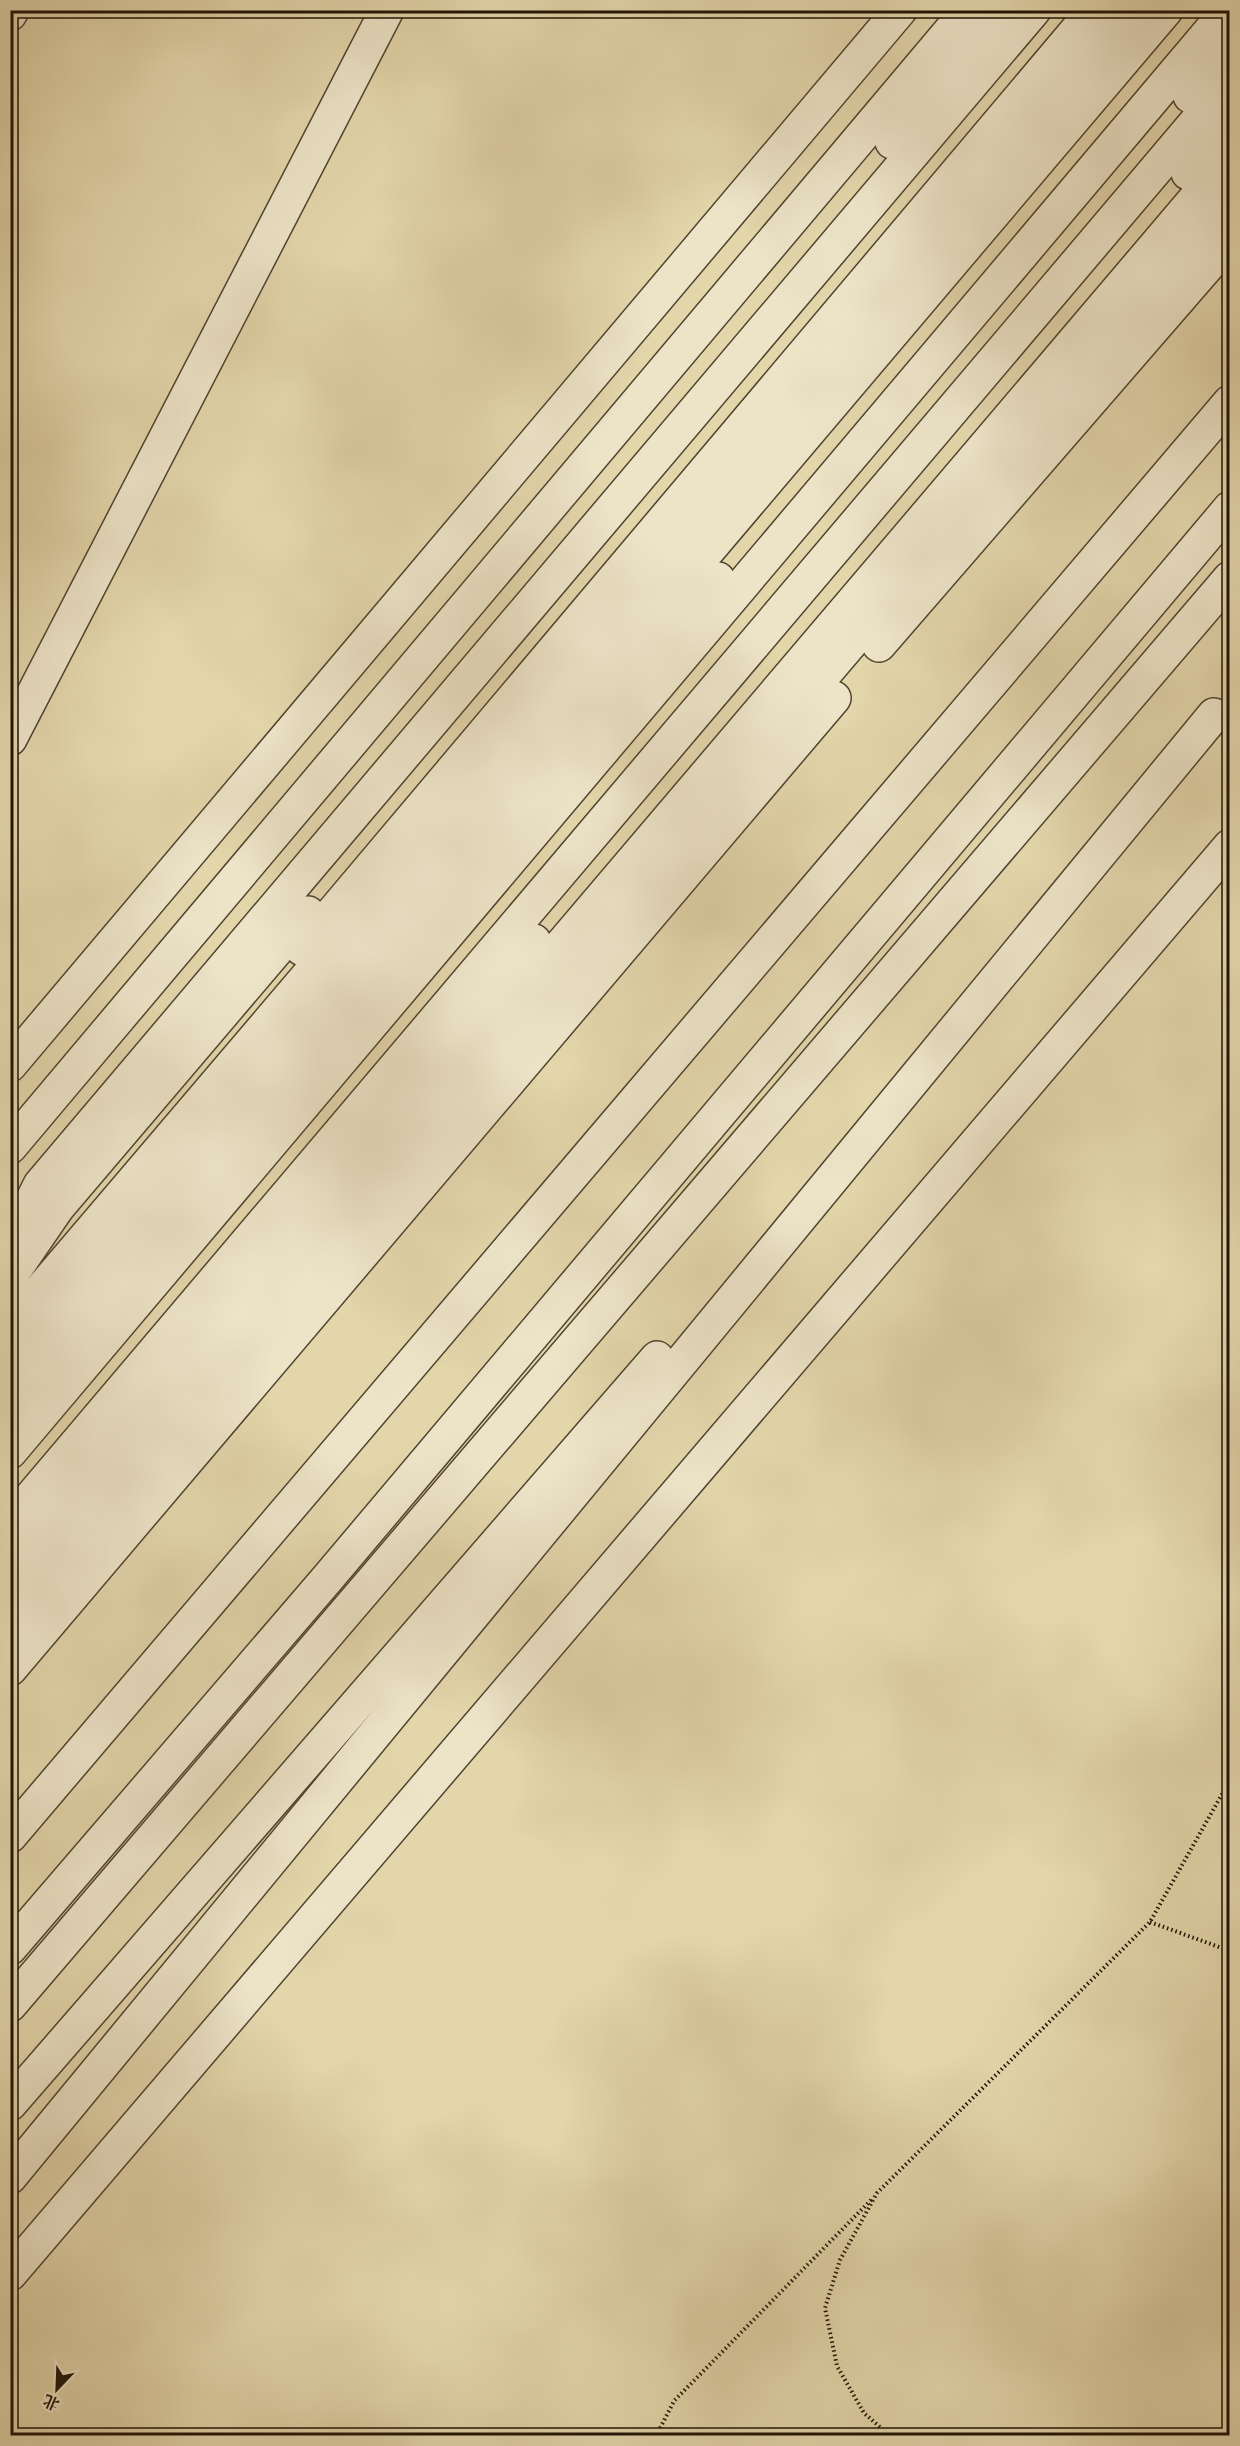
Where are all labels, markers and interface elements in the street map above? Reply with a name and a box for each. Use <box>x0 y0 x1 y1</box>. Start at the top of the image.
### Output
north arrow <box>27 2359 87 2419</box>
text: 北 <box>40 2390 62 2415</box>

